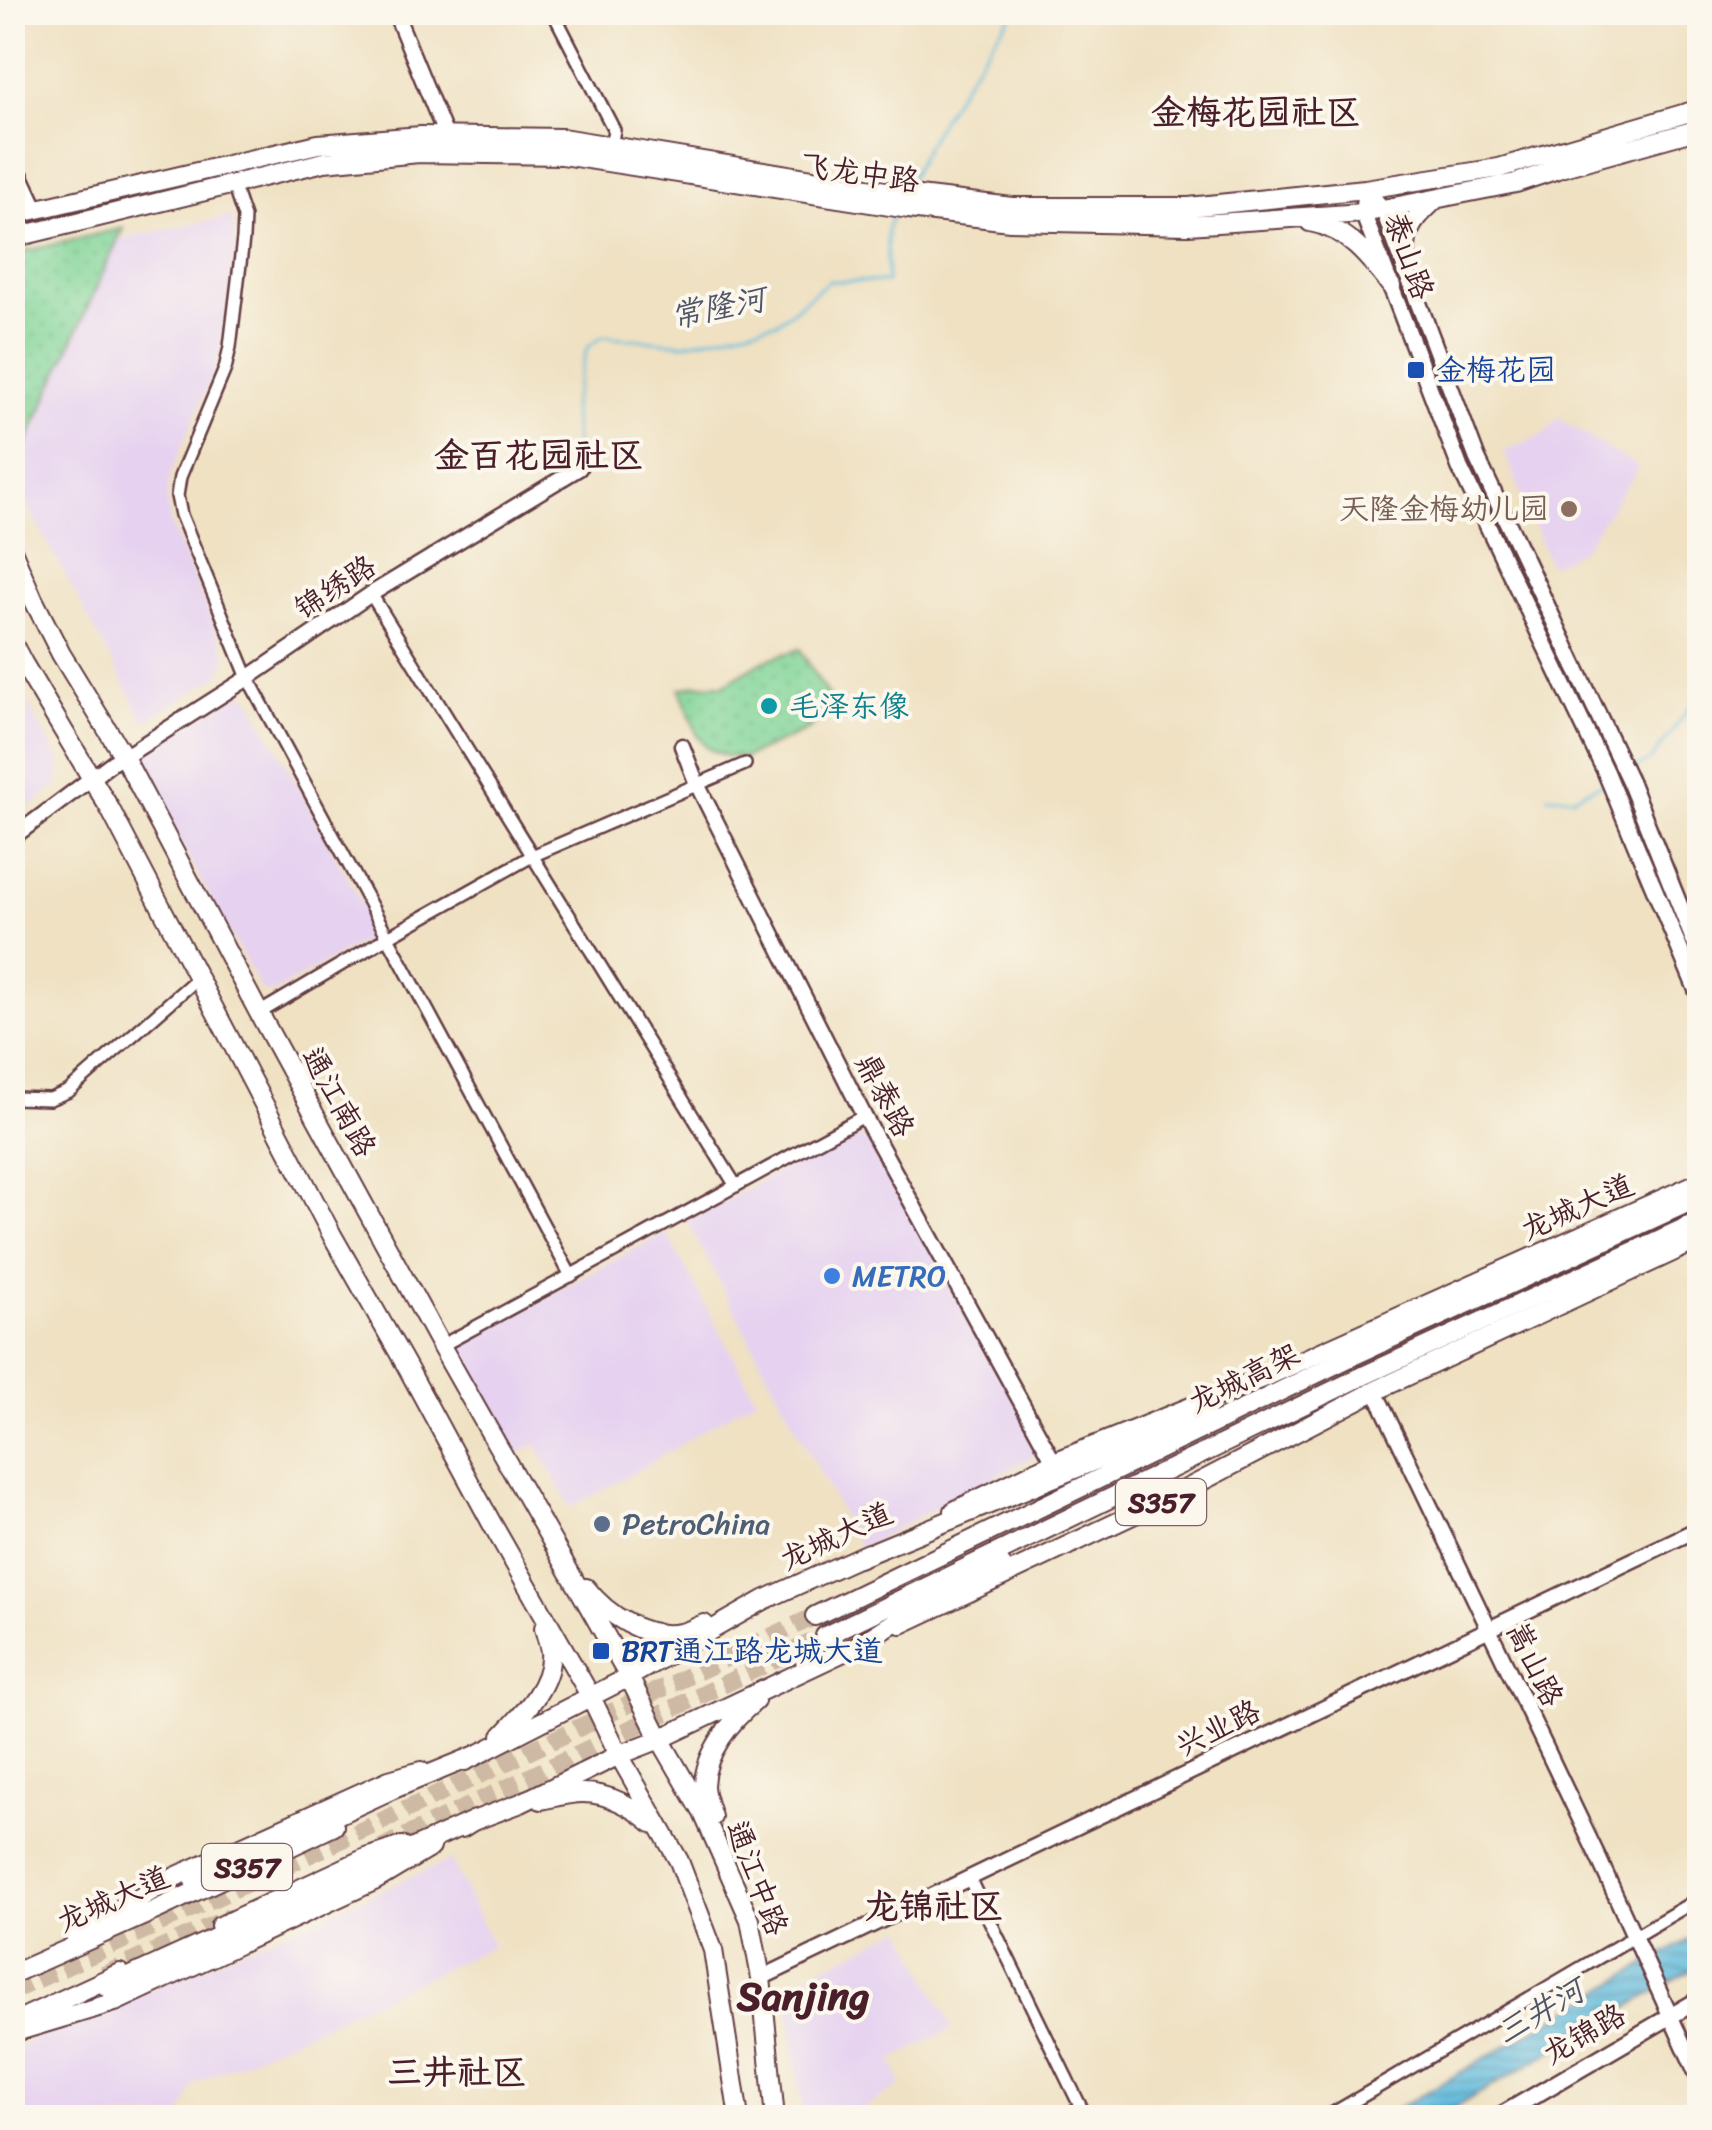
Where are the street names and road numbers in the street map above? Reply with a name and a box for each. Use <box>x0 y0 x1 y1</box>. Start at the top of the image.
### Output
street label: 飞龙中路 <box>797 138 923 208</box>
street label: 泰山路 <box>1368 204 1450 308</box>
street label: 锦绣路 <box>283 540 387 634</box>
street label: 通江南路 <box>286 1036 392 1168</box>
street label: 鼎泰路 <box>840 1043 930 1147</box>
street label: 龙城大道 <box>1511 1158 1643 1256</box>
street label: 龙城高架 <box>1178 1327 1310 1429</box>
road number: S357 <box>1116 1479 1206 1525</box>
street label: 龙城大道 <box>770 1486 902 1586</box>
street label: 嵩山路 <box>1491 1612 1579 1716</box>
street label: 兴业路 <box>1166 1684 1270 1772</box>
street label: 通江中路 <box>710 1812 804 1944</box>
road number: S357 <box>202 1844 292 1890</box>
street label: 龙城大道 <box>47 1850 179 1948</box>
street label: 龙锦路 <box>1532 1988 1636 2080</box>

